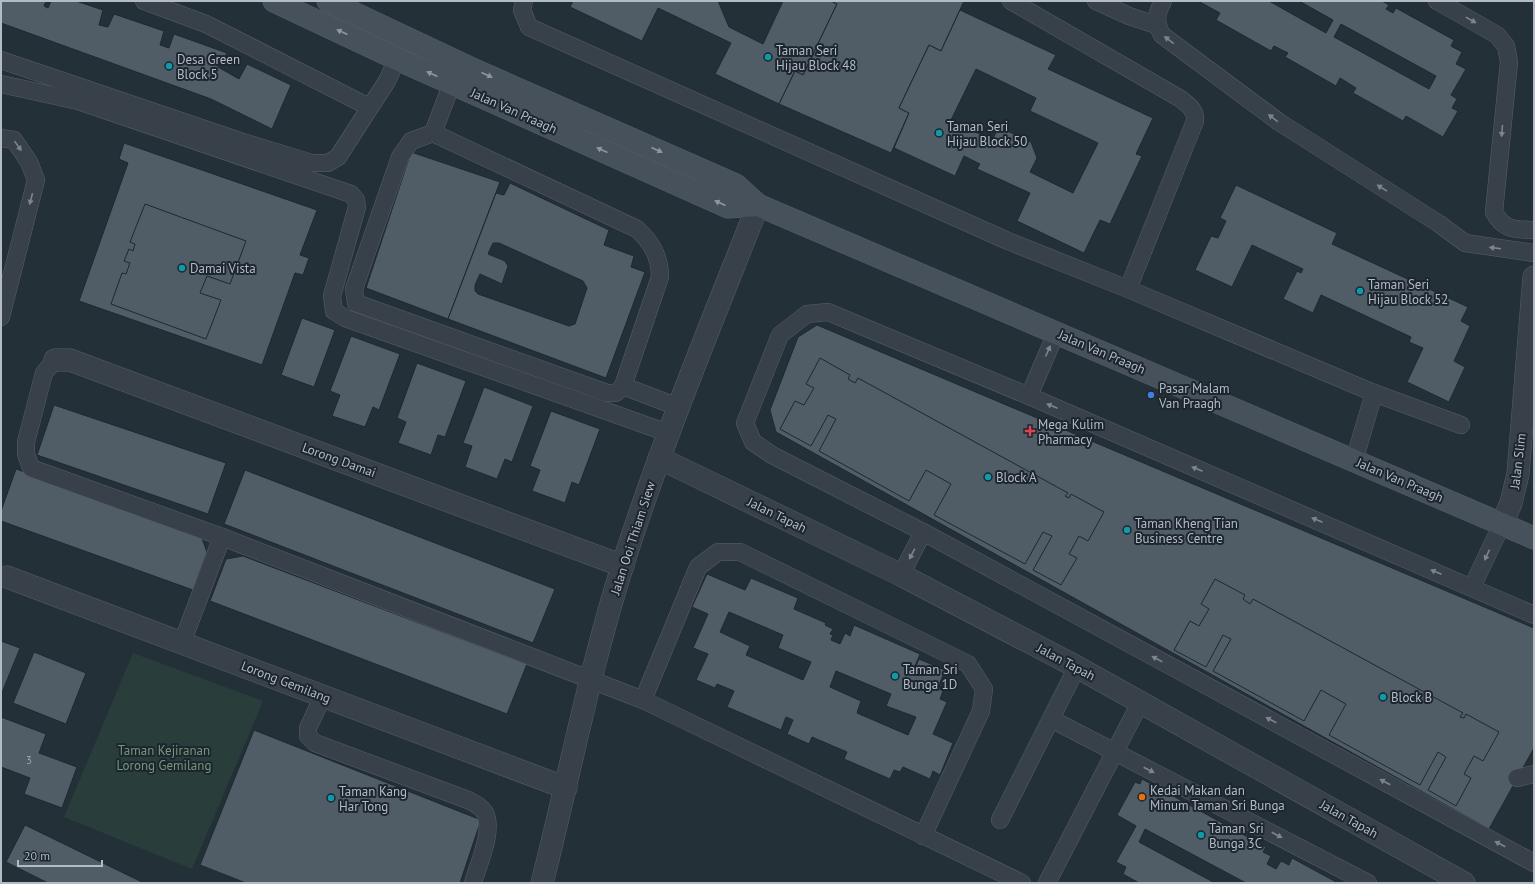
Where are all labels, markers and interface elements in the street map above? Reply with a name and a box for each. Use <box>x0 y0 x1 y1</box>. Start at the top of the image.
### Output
one-way arrow <box>1465 17 1477 24</box>
one-way arrow <box>336 29 348 35</box>
one-way arrow <box>1163 36 1174 44</box>
place label: Taman Seri Hijau Block 48 <box>776 42 856 74</box>
place label: Desa Green Block 5 <box>177 51 240 83</box>
marker: Taman Seri Hijau Block 48 <box>763 52 773 62</box>
marker: Desa Green Block 5 <box>164 61 174 71</box>
one-way arrow <box>426 71 437 77</box>
one-way arrow <box>481 72 493 78</box>
street label: Jalan Van Praagh <box>467 84 560 138</box>
one-way arrow <box>1267 114 1278 122</box>
place label: Taman Seri Hijau Block 50 <box>947 118 1027 150</box>
one-way arrow <box>1499 125 1505 137</box>
marker: Taman Seri Hijau Block 50 <box>934 128 944 138</box>
one-way arrow <box>14 141 22 151</box>
one-way arrow <box>596 147 607 153</box>
one-way arrow <box>652 147 663 153</box>
one-way arrow <box>1377 184 1388 191</box>
one-way arrow <box>28 193 34 205</box>
one-way arrow <box>715 200 726 206</box>
one-way arrow <box>1489 245 1501 251</box>
place label: Damai Vista <box>190 260 256 277</box>
marker: Damai Vista <box>177 263 187 273</box>
place label: Taman Seri Hijau Block 52 <box>1368 276 1448 308</box>
marker: Taman Seri Hijau Block 52 <box>1355 286 1365 296</box>
street label: Jalan Van Praagh <box>1055 326 1148 378</box>
one-way arrow <box>1045 346 1051 357</box>
place label: Pasar Malam Van Praagh <box>1158 380 1230 412</box>
marker: Pasar Malam Van Praagh <box>1146 390 1156 400</box>
one-way arrow <box>1047 403 1058 409</box>
place label: Mega Kulim Pharmacy <box>1038 416 1104 448</box>
marker: Mega Kulim Pharmacy <box>1025 426 1035 436</box>
street label: Jalan Slim <box>1506 432 1530 491</box>
street label: Lorong Damai <box>300 439 378 481</box>
street label: Jalan Van Praagh <box>1353 454 1446 506</box>
one-way arrow <box>1191 465 1203 471</box>
place label: Block A <box>996 469 1037 486</box>
marker: Block A <box>983 472 993 482</box>
street label: Jalan Ooi Thiam Siew <box>606 479 659 598</box>
street label: Jalan Tapah <box>744 493 809 537</box>
place label: Taman Kheng Tian Business Centre <box>1135 515 1238 547</box>
one-way arrow <box>1311 517 1322 523</box>
marker: Taman Kheng Tian Business Centre <box>1122 525 1132 535</box>
one-way arrow <box>909 548 915 560</box>
one-way arrow <box>1484 550 1490 561</box>
one-way arrow <box>1431 569 1442 575</box>
street label: Jalan Tapah <box>1033 639 1098 684</box>
one-way arrow <box>1151 655 1162 662</box>
street label: Lorong Gemilang <box>239 657 333 707</box>
place label: Taman Sri Bunga 1D <box>903 661 958 693</box>
marker: Taman Sri Bunga 1D <box>890 671 900 681</box>
place label: Block B <box>1391 689 1432 706</box>
marker: Block B <box>1378 692 1388 702</box>
one-way arrow <box>1265 717 1277 724</box>
park label: Taman Kejiranan Lorong Gemilang <box>117 742 211 774</box>
house number: 3 <box>26 753 32 767</box>
one-way arrow <box>1143 767 1155 773</box>
one-way arrow <box>1380 779 1391 786</box>
place label: Kedai Makan dan Minum Taman Sri Bunga <box>1150 782 1285 814</box>
place label: Taman Kang Har Tong <box>339 783 407 815</box>
marker: Kedai Makan dan Minum Taman Sri Bunga <box>1137 792 1147 802</box>
marker: Taman Kang Har Tong <box>326 793 336 803</box>
street label: Jalan Tapah <box>1316 796 1381 842</box>
place label: Taman Sri Bunga 3C <box>1209 820 1264 852</box>
marker: Taman Sri Bunga 3C <box>1196 830 1206 840</box>
one-way arrow <box>1271 832 1283 839</box>
one-way arrow <box>1494 841 1506 847</box>
scale bar <box>18 842 102 868</box>
text: 20 m <box>24 848 50 863</box>

